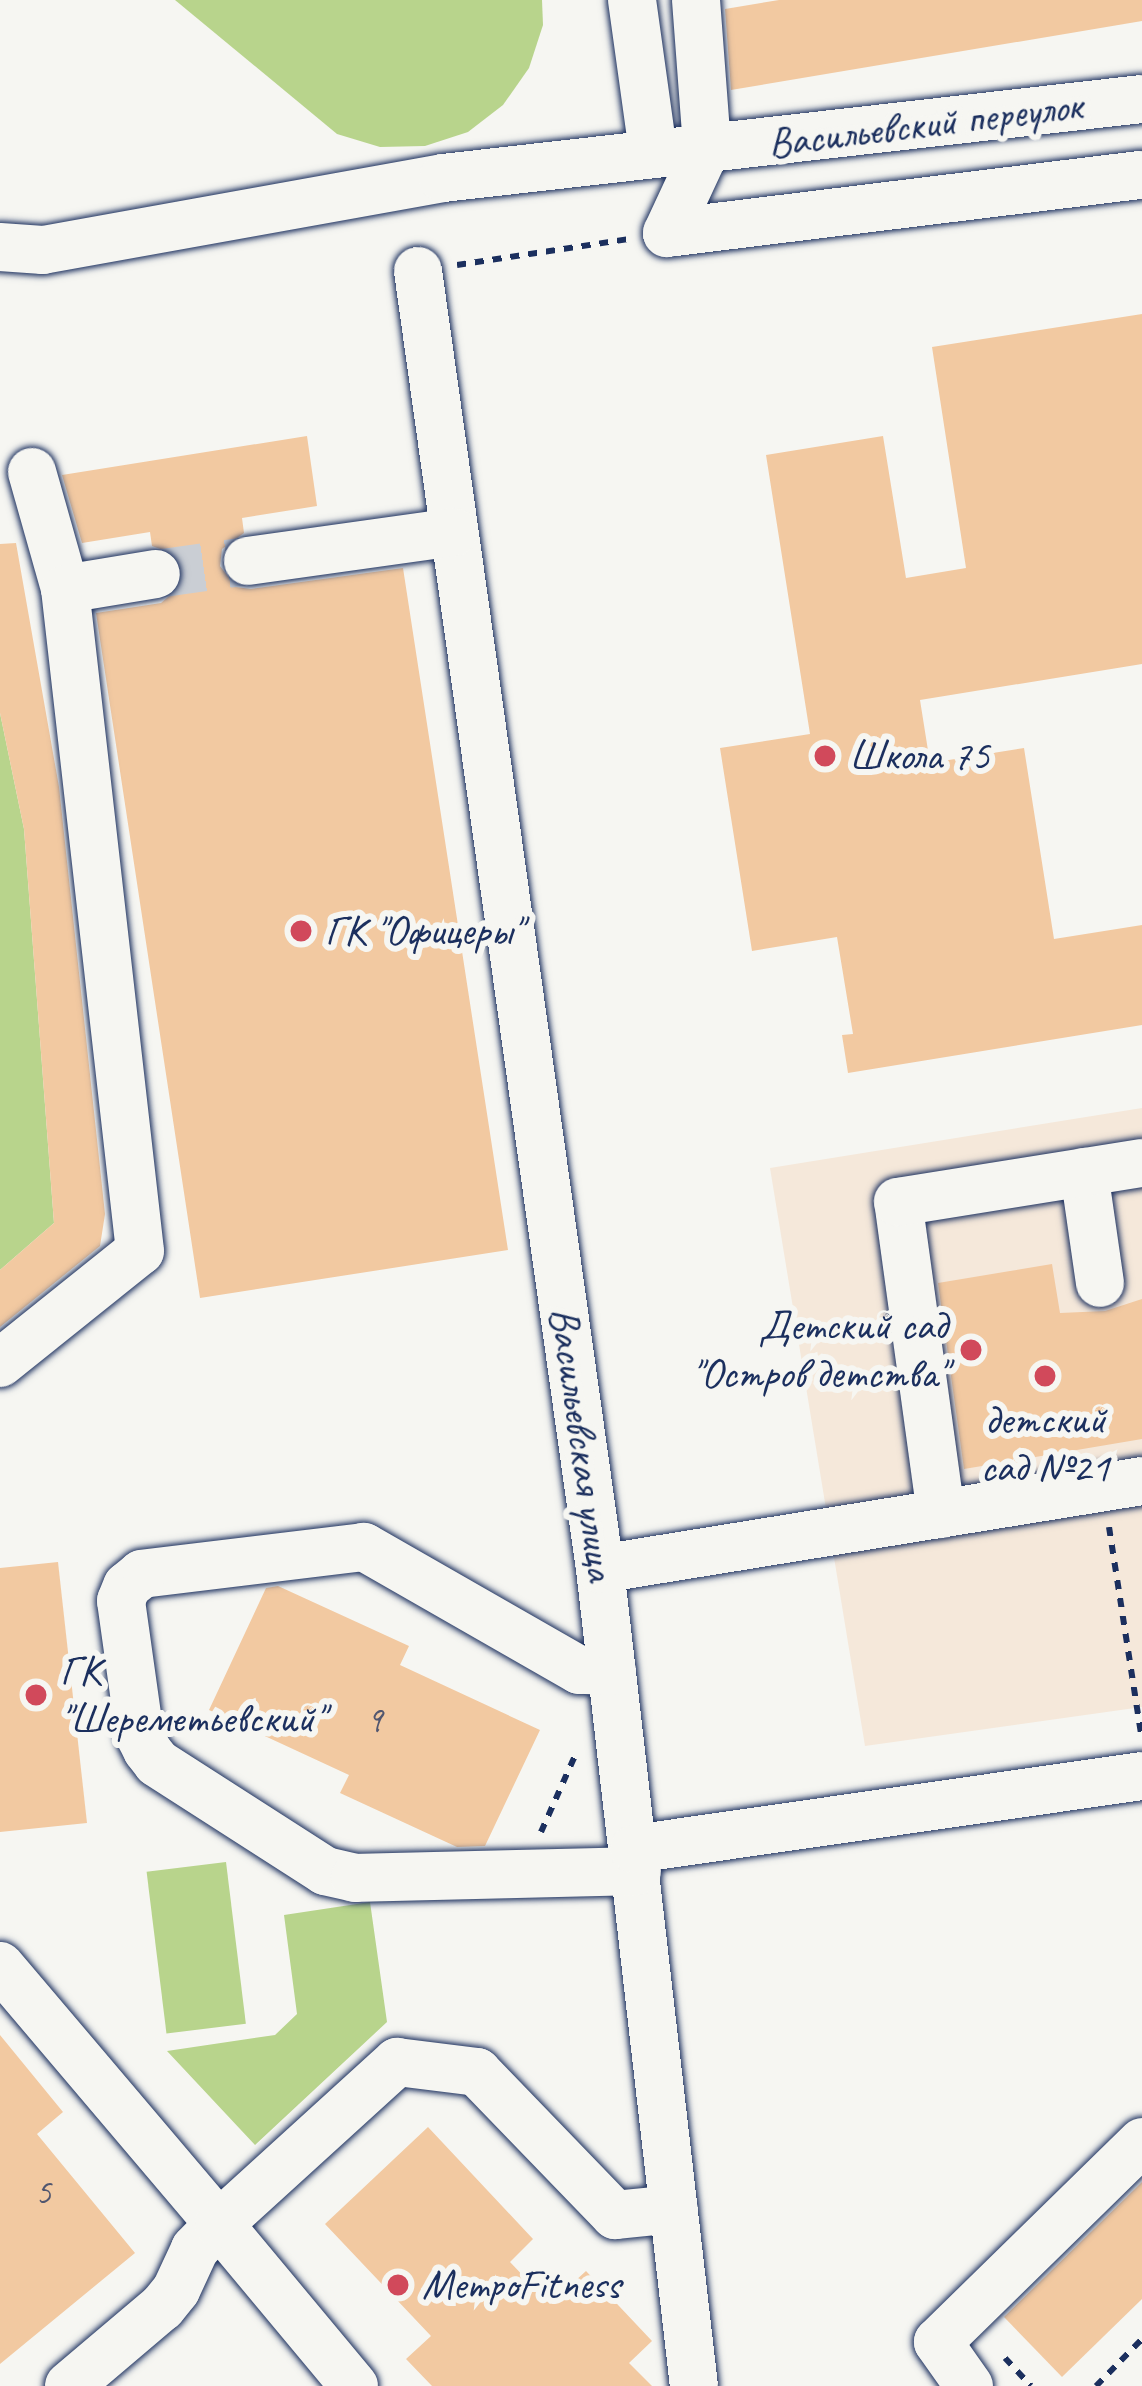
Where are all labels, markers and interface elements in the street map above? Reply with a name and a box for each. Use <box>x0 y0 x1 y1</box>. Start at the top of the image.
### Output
street label: Васильевский переулок <box>765 81 1085 169</box>
place label: Школа 75 <box>849 731 990 781</box>
marker: Школа 75 <box>812 743 838 769</box>
place label: ГК "Офицеры" <box>325 906 522 956</box>
marker: ГК "Офицеры" <box>288 918 314 944</box>
place label: Детский сад "Остров детства" <box>692 1301 947 1400</box>
street label: Васильевская улица <box>538 1303 626 1585</box>
marker: Детский сад "Остров детства" <box>958 1337 984 1363</box>
marker: детский сад №21 <box>1032 1363 1058 1389</box>
place label: детский сад №21 <box>980 1395 1110 1494</box>
place label: ГК "Шереметьевский" <box>60 1646 324 1744</box>
marker: ГК "Шереметьевский" <box>23 1682 49 1708</box>
house number: 9 <box>366 1698 382 1742</box>
house number: 5 <box>35 2171 51 2215</box>
place label: МетроFitness <box>422 2260 620 2310</box>
marker: МетроFitness <box>385 2272 411 2298</box>

